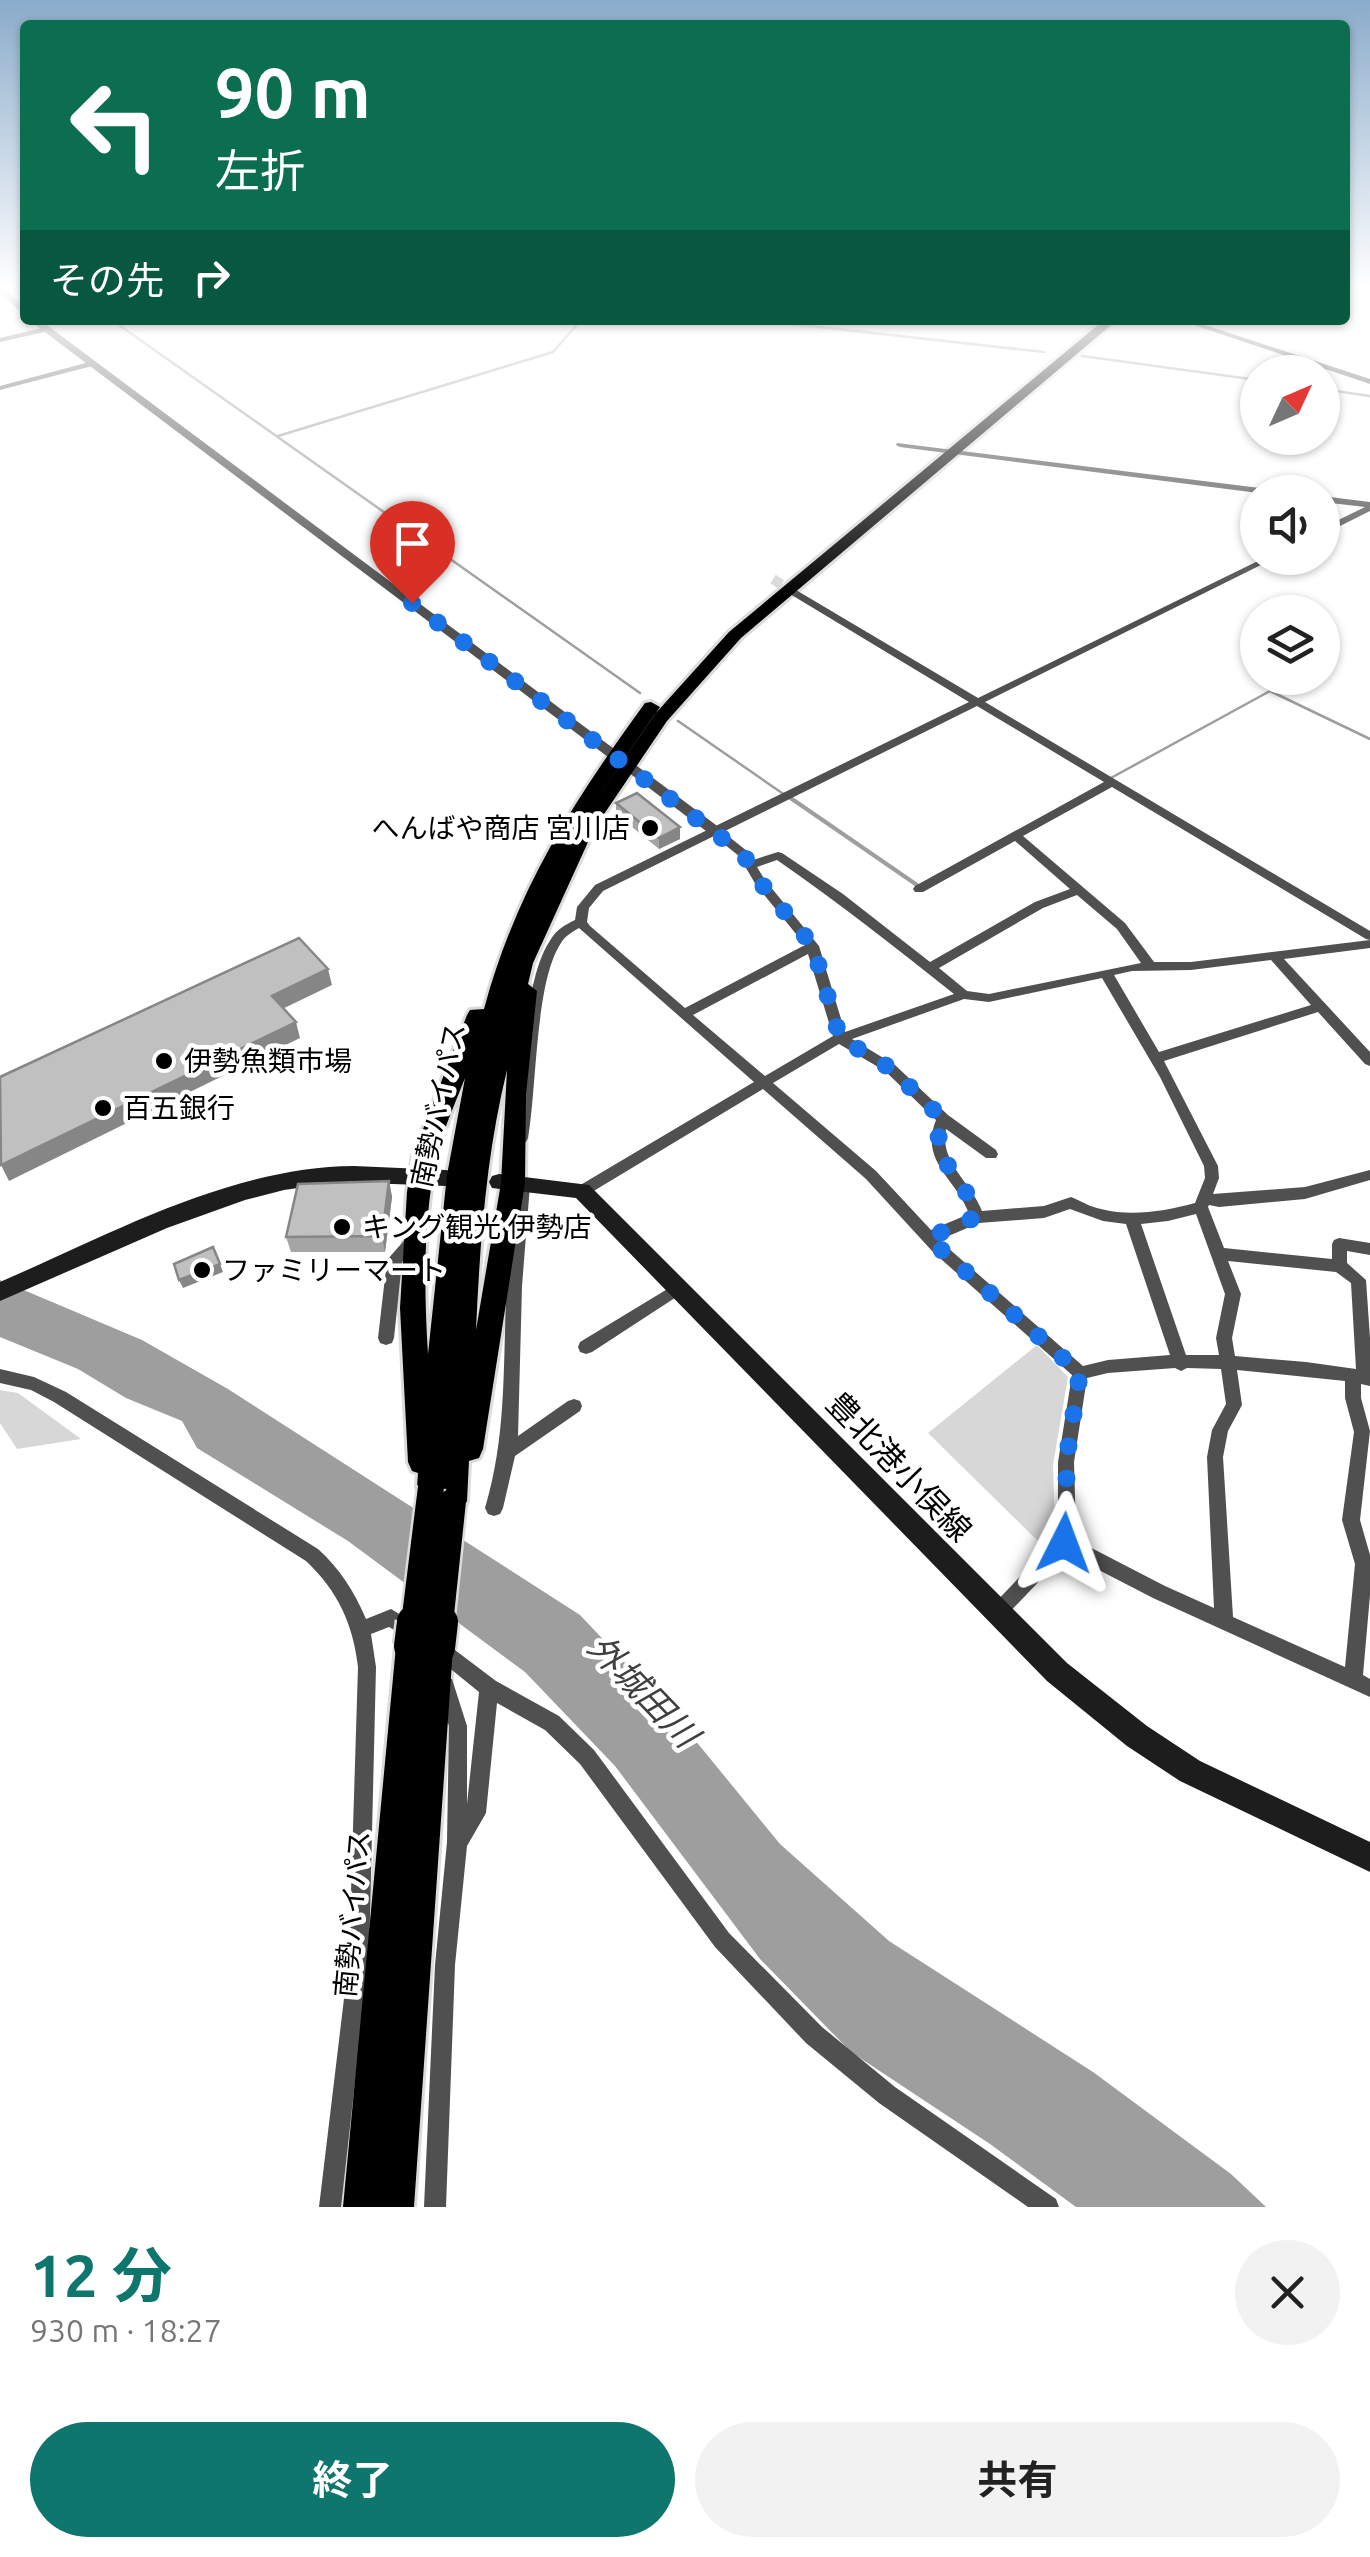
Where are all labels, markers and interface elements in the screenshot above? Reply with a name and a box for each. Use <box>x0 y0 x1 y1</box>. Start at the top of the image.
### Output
text: 90 m <box>215 53 371 131</box>
icon: left <box>50 60 180 190</box>
text: 左折 <box>215 145 305 196</box>
icon: right <box>184 250 239 305</box>
text: その先 <box>50 259 164 301</box>
north arrow <box>1240 355 1340 455</box>
map controls <box>1240 355 1340 695</box>
button: sound <box>1240 475 1340 575</box>
pin <box>370 501 455 604</box>
icon: arrive <box>385 516 440 571</box>
button: layers <box>1240 595 1340 695</box>
place label: へんばや商店 宮川店 <box>372 812 630 843</box>
marker: へんばや商店 宮川店 <box>639 817 661 839</box>
street label: 南勢バイパス <box>405 1020 470 1190</box>
place label: 伊勢魚類市場 <box>184 1045 352 1076</box>
marker: 伊勢魚類市場 <box>153 1050 175 1072</box>
place label: 百五銀行 <box>123 1092 235 1123</box>
marker: 百五銀行 <box>92 1097 114 1119</box>
place label: キング観光 伊勢店 <box>362 1211 592 1242</box>
marker: キング観光 伊勢店 <box>331 1216 353 1238</box>
place label: ファミリーマート <box>222 1254 446 1285</box>
marker: ファミリーマート <box>191 1259 213 1281</box>
street label: 豊北港小俣線 <box>820 1385 979 1548</box>
position arrow <box>1012 1491 1116 1595</box>
water label: 外城田川 <box>581 1626 710 1757</box>
street label: 南勢バイパス <box>329 1829 374 1999</box>
button: close <box>1235 2240 1340 2345</box>
text: 12 分 <box>30 2241 172 2308</box>
text: 930 m · 18:27 <box>30 2312 222 2348</box>
button: 終了 <box>30 2422 675 2537</box>
button: 共有 <box>695 2422 1340 2537</box>

